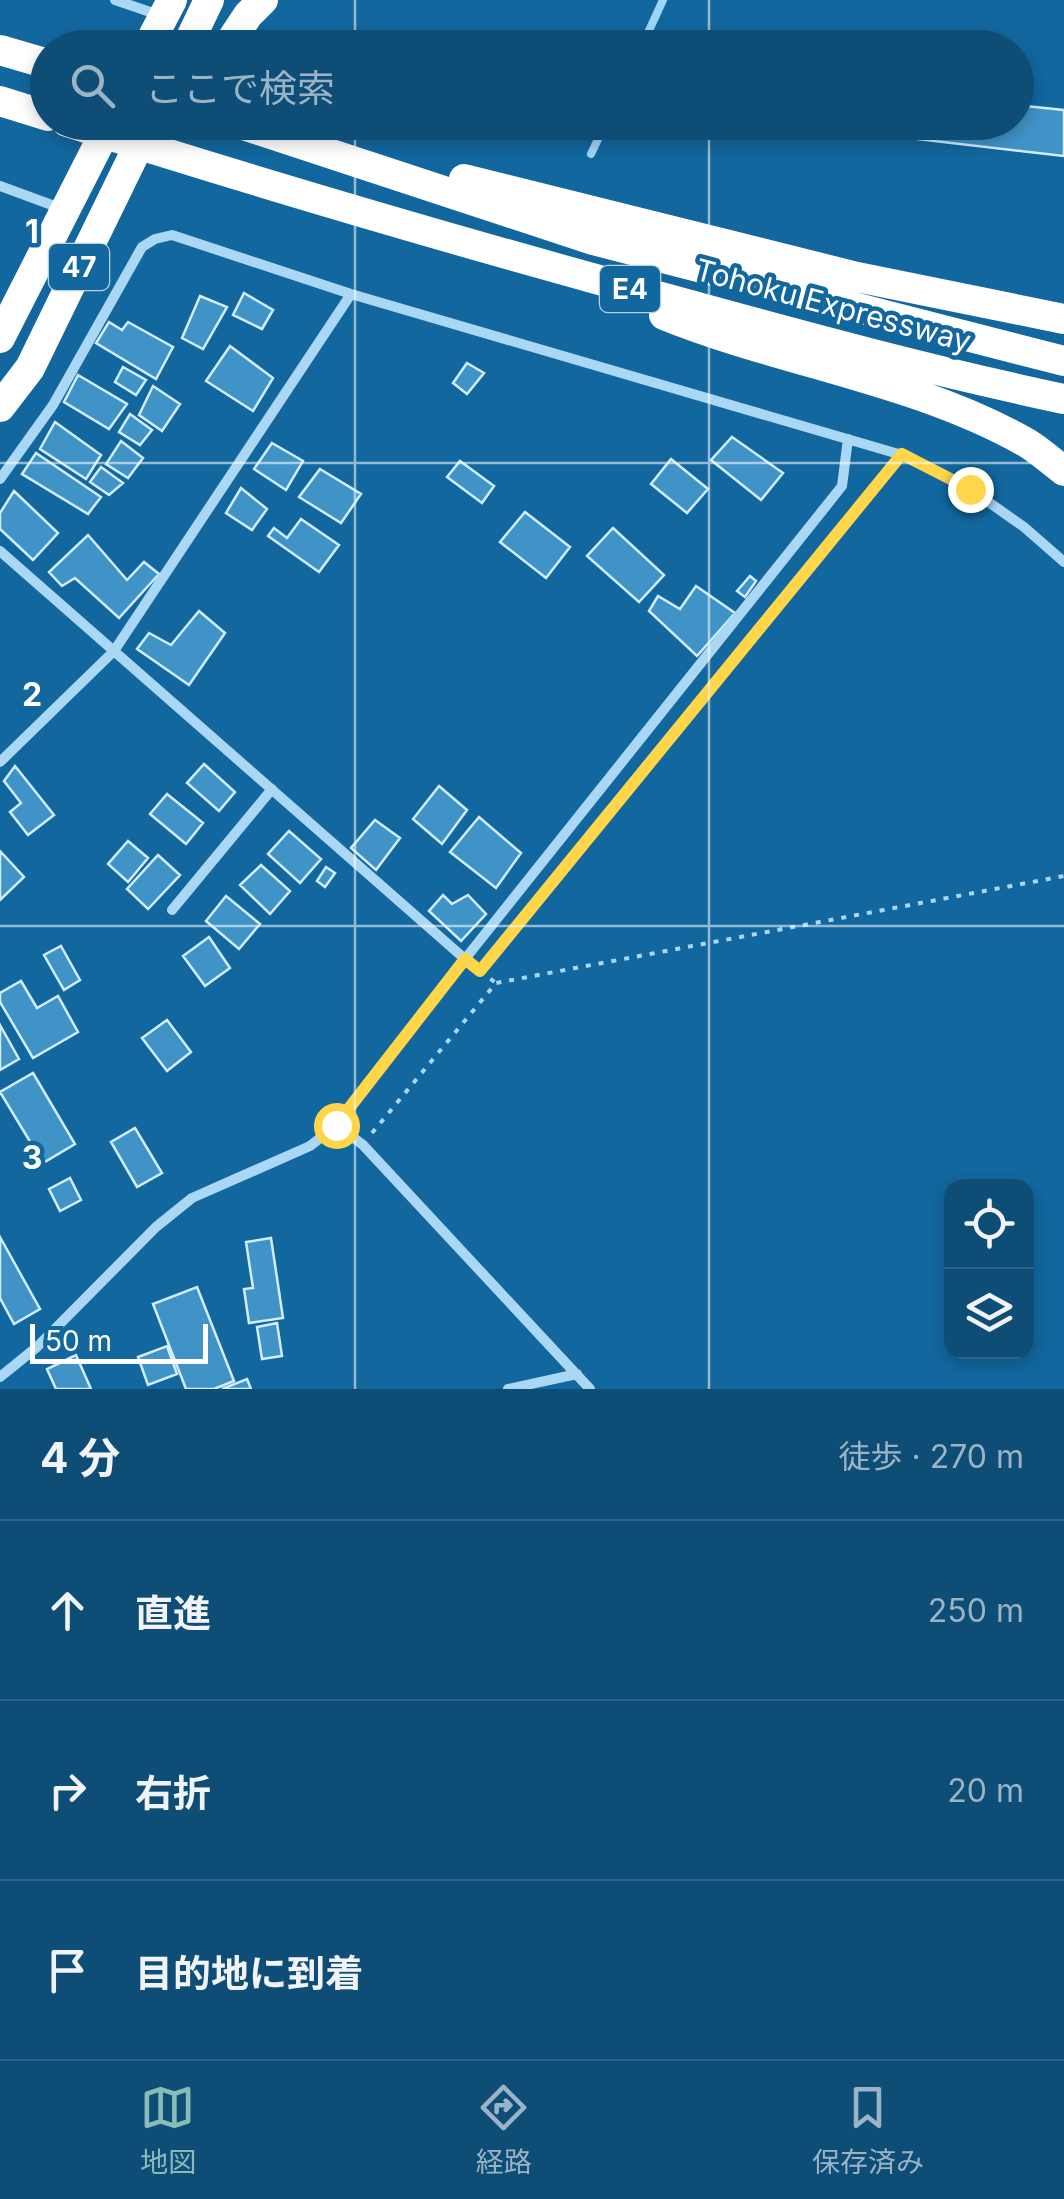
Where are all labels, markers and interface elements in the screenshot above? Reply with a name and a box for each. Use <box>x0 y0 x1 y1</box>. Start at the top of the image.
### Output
search box <box>30 30 1034 140</box>
icon: search <box>65 58 120 113</box>
text: ここで検索 <box>145 65 335 111</box>
text: 1 <box>25 212 39 251</box>
road number: 47 <box>49 244 109 290</box>
street label: Tohoku Expressway <box>691 251 975 359</box>
road number: E4 <box>600 266 660 312</box>
route end <box>948 467 994 513</box>
text: 2 <box>22 675 42 714</box>
route start <box>314 1103 360 1149</box>
text: 3 <box>22 1138 42 1177</box>
map controls <box>944 1179 1034 1359</box>
button: locate <box>944 1179 1034 1269</box>
button: layers <box>944 1269 1034 1359</box>
scale bar <box>30 1319 208 1364</box>
text: 50 m <box>45 1324 112 1358</box>
text: 4 分 <box>40 1432 120 1483</box>
text: 徒歩 · 270 m <box>838 1437 1024 1476</box>
icon: ahead <box>40 1583 95 1638</box>
text: 直進 <box>135 1590 211 1636</box>
text: 250 m <box>928 1591 1024 1630</box>
icon: right <box>40 1763 95 1818</box>
text: 右折 <box>135 1770 211 1816</box>
text: 20 m <box>947 1771 1024 1810</box>
icon: arrive <box>40 1943 95 1998</box>
text: 目的地に到着 <box>135 1950 363 1996</box>
tab: 地図 <box>140 2080 196 2180</box>
tab: 経路 <box>476 2080 532 2180</box>
tab: 保存済み <box>812 2080 924 2180</box>

